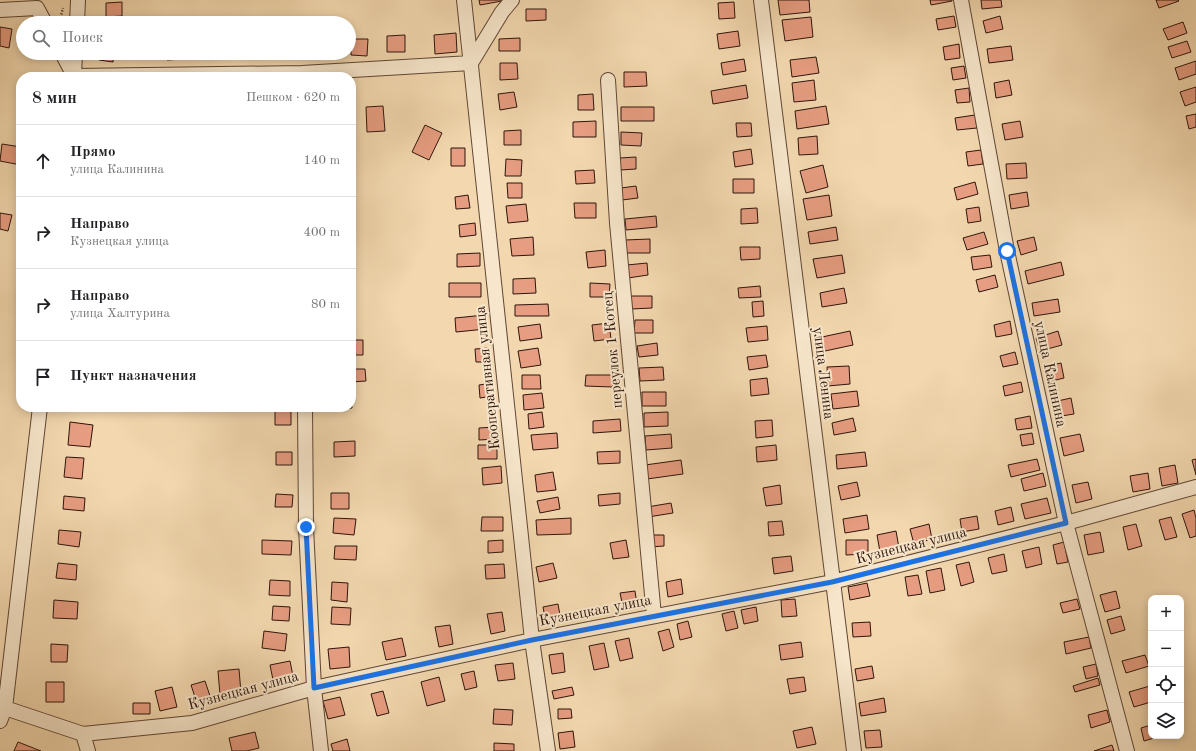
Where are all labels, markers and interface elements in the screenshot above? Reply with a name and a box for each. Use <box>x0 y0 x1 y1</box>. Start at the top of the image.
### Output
search box <box>16 16 356 60</box>
icon: search <box>30 27 52 49</box>
text: Поиск <box>62 31 103 46</box>
text: 8 мин <box>32 90 77 107</box>
text: Пешком · 620 m <box>246 91 340 104</box>
text: Прямо <box>70 145 116 160</box>
icon: ahead <box>32 150 54 172</box>
text: 140 m <box>303 154 340 167</box>
text: улица Калинина <box>70 163 164 176</box>
text: Направо <box>70 217 129 232</box>
icon: right <box>32 222 54 244</box>
text: 400 m <box>303 226 340 239</box>
text: Кузнецкая улица <box>70 235 169 248</box>
route start <box>998 242 1016 260</box>
text: Направо <box>70 289 129 304</box>
street label: переулок 1 Котец <box>601 290 626 409</box>
icon: right <box>32 294 54 316</box>
text: 80 m <box>311 298 340 311</box>
street label: Кооперативная улица <box>473 305 504 450</box>
text: улица Халтурина <box>70 307 170 320</box>
street label: улица Калинина <box>1031 320 1068 429</box>
street label: улица Ленина <box>809 326 836 421</box>
icon: arrive <box>32 366 54 388</box>
text: Пункт назначения <box>70 369 197 384</box>
route end <box>297 518 315 536</box>
street label: Кузнецкая улица <box>854 525 969 568</box>
street label: Кузнецкая улица <box>538 593 653 630</box>
map controls <box>1148 595 1184 739</box>
button: + <box>1148 595 1184 631</box>
button: − <box>1148 631 1184 667</box>
button: locate <box>1148 667 1184 703</box>
street label: Кузнецкая улица <box>186 669 301 713</box>
button: layers <box>1148 703 1184 739</box>

